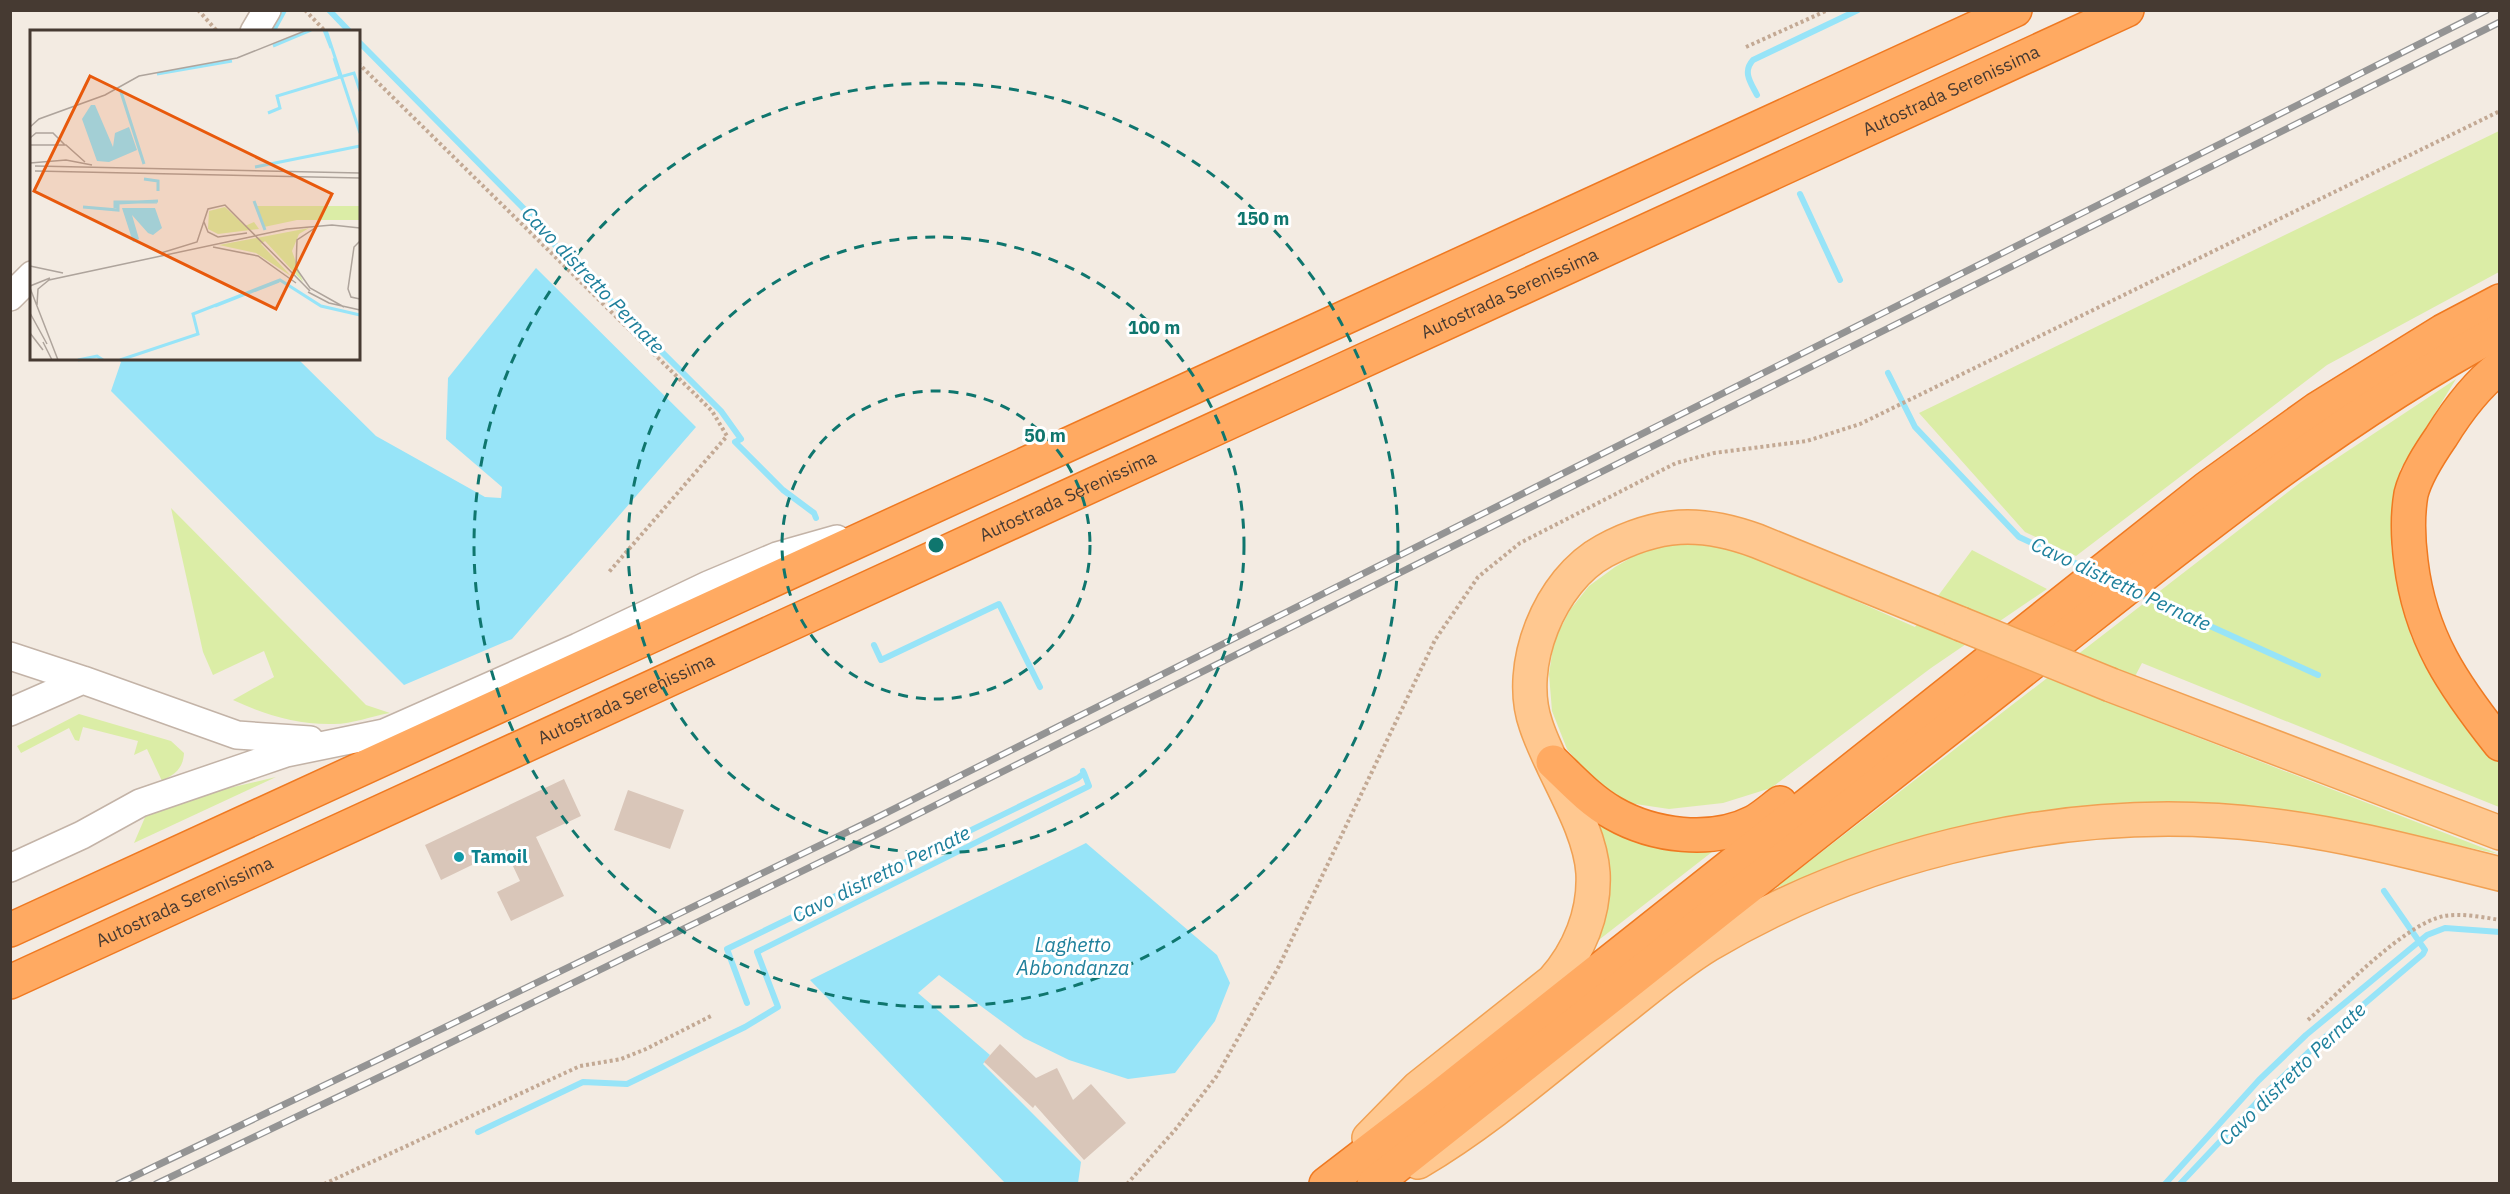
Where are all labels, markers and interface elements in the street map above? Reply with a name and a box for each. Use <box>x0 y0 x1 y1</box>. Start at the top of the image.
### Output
inset map <box>30 30 360 360</box>
street label: Autostrada Serenissima <box>1859 40 2044 141</box>
water label: Cavo distretto Pernate <box>516 200 671 359</box>
text: 150 m <box>1237 207 1289 230</box>
street label: Autostrada Serenissima <box>1417 242 1602 344</box>
text: 100 m <box>1128 316 1180 339</box>
text: 50 m <box>1024 424 1066 447</box>
street label: Autostrada Serenissima <box>975 445 1160 546</box>
water label: Cavo distretto Pernate <box>2027 530 2215 637</box>
centre of rings <box>926 535 946 555</box>
street label: Autostrada Serenissima <box>534 648 719 749</box>
water label: Cavo distretto Pernate <box>787 819 974 928</box>
place label: Tamoil <box>471 845 528 868</box>
marker: Tamoil <box>452 850 466 864</box>
street label: Autostrada Serenissima <box>92 851 277 952</box>
water label: Laghetto Abbondanza <box>1016 931 1129 981</box>
water label: Cavo distretto Pernate <box>2212 996 2371 1151</box>

